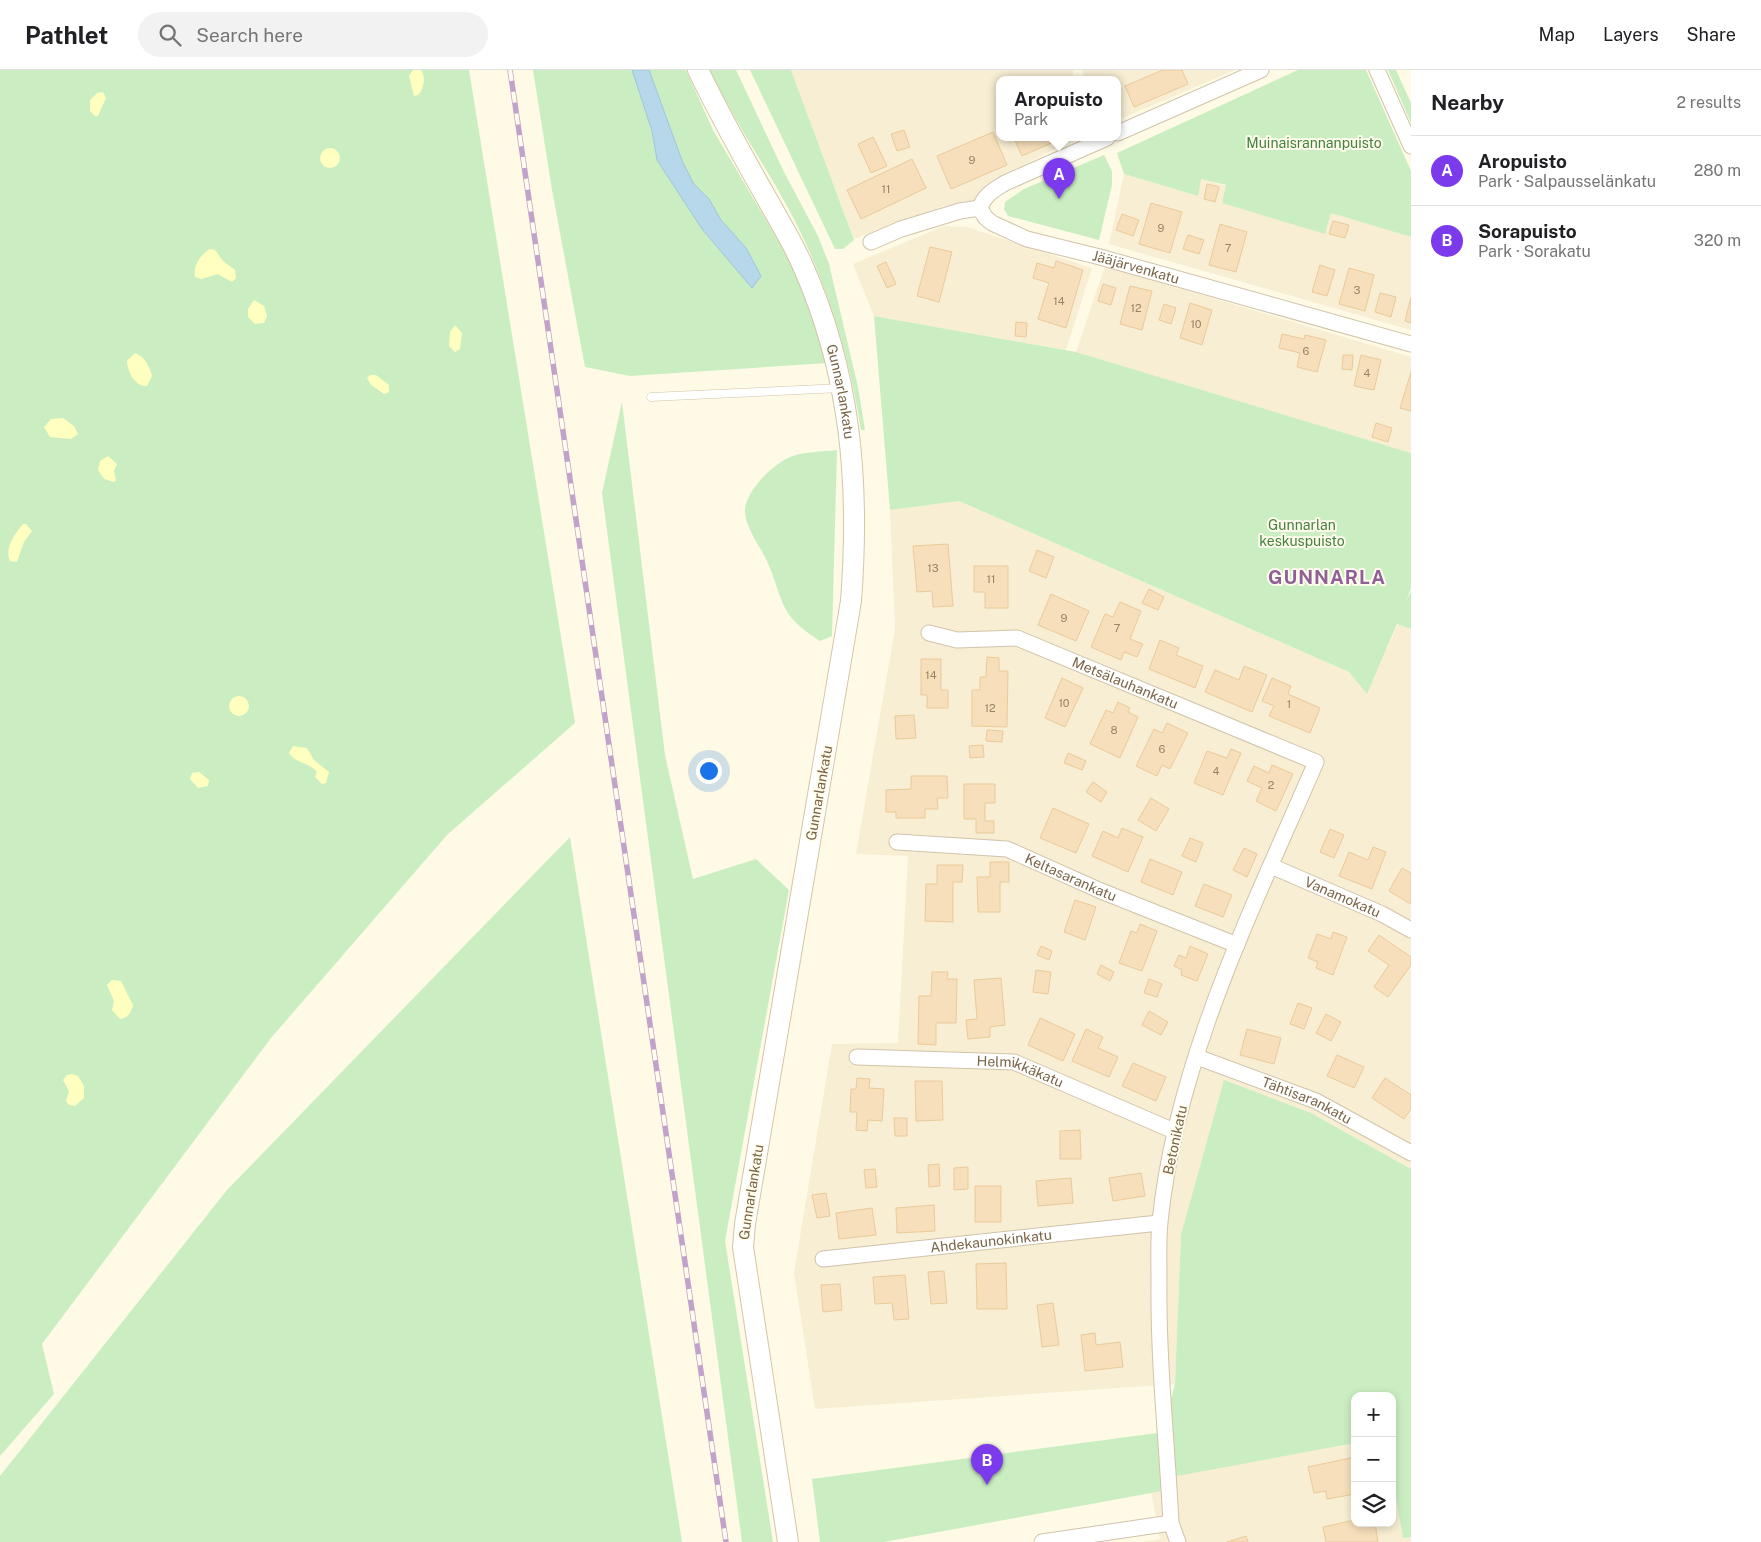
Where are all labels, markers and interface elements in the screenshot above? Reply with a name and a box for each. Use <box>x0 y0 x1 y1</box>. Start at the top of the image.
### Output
search box <box>138 12 488 57</box>
text: Pathlet <box>25 21 108 49</box>
icon: search <box>156 21 184 49</box>
text: Search here <box>196 24 303 46</box>
text: Map <box>1539 24 1575 45</box>
text: Layers <box>1603 24 1659 45</box>
text: Share <box>1687 24 1736 45</box>
popup <box>996 76 1121 141</box>
text: Aropuisto <box>1014 88 1103 110</box>
text: Nearby <box>1431 90 1504 115</box>
text: 2 results <box>1676 93 1741 112</box>
text: Park <box>1014 110 1048 129</box>
park label: Muinaisrannanpuisto <box>1246 135 1382 151</box>
text: Aropuisto <box>1478 150 1567 172</box>
house number: 9 <box>969 154 976 166</box>
pin: A <box>1043 158 1075 199</box>
text: A <box>1441 161 1453 180</box>
text: 280 m <box>1694 161 1741 180</box>
text: Park · Salpausselänkatu <box>1478 172 1656 191</box>
house number: 11 <box>882 183 890 195</box>
text: Sorapuisto <box>1478 220 1577 242</box>
house number: 9 <box>1158 222 1165 234</box>
text: B <box>1442 231 1452 250</box>
text: 320 m <box>1694 231 1741 250</box>
house number: 7 <box>1225 242 1232 254</box>
text: Park · Sorakatu <box>1478 242 1591 261</box>
street label: Jääjärvenkatu <box>1091 247 1181 287</box>
house number: 3 <box>1354 284 1361 296</box>
house number: 14 <box>1053 295 1065 307</box>
house number: 12 <box>1130 302 1142 314</box>
house number: 10 <box>1190 318 1202 330</box>
street label: Gunnarlankatu <box>823 342 857 440</box>
house number: 6 <box>1303 345 1310 357</box>
house number: 4 <box>1364 367 1371 379</box>
park label: Gunnarlan keskuspuisto <box>1259 517 1345 549</box>
house number: 13 <box>927 562 939 574</box>
district label: GUNNARLA <box>1268 566 1386 588</box>
house number: 11 <box>987 573 995 585</box>
house number: 9 <box>1061 612 1068 624</box>
house number: 7 <box>1114 622 1121 634</box>
street label: Metsälauhankatu <box>1070 654 1180 712</box>
house number: 14 <box>925 669 937 681</box>
house number: 10 <box>1058 697 1070 709</box>
house number: 1 <box>1287 698 1291 710</box>
house number: 12 <box>984 702 996 714</box>
house number: 8 <box>1110 724 1118 736</box>
house number: 6 <box>1159 743 1166 755</box>
street label: Gunnarlankatu <box>803 744 835 842</box>
your location <box>696 758 722 784</box>
house number: 4 <box>1213 765 1220 777</box>
house number: 2 <box>1268 779 1275 791</box>
street label: Keltasarankatu <box>1022 850 1119 904</box>
street label: Vanamokatu <box>1302 874 1383 920</box>
street label: Helmikkäkatu <box>976 1053 1066 1090</box>
street label: Tähtisarankatu <box>1260 1074 1354 1127</box>
street label: Betonikatu <box>1160 1104 1190 1176</box>
street label: Gunnarlankatu <box>736 1143 766 1241</box>
street label: Ahdekaunokinkatu <box>929 1227 1053 1255</box>
map controls <box>1351 1392 1396 1527</box>
button: + <box>1351 1392 1396 1437</box>
button: − <box>1351 1437 1396 1482</box>
pin: B <box>971 1444 1003 1485</box>
button: layers <box>1351 1482 1396 1527</box>

